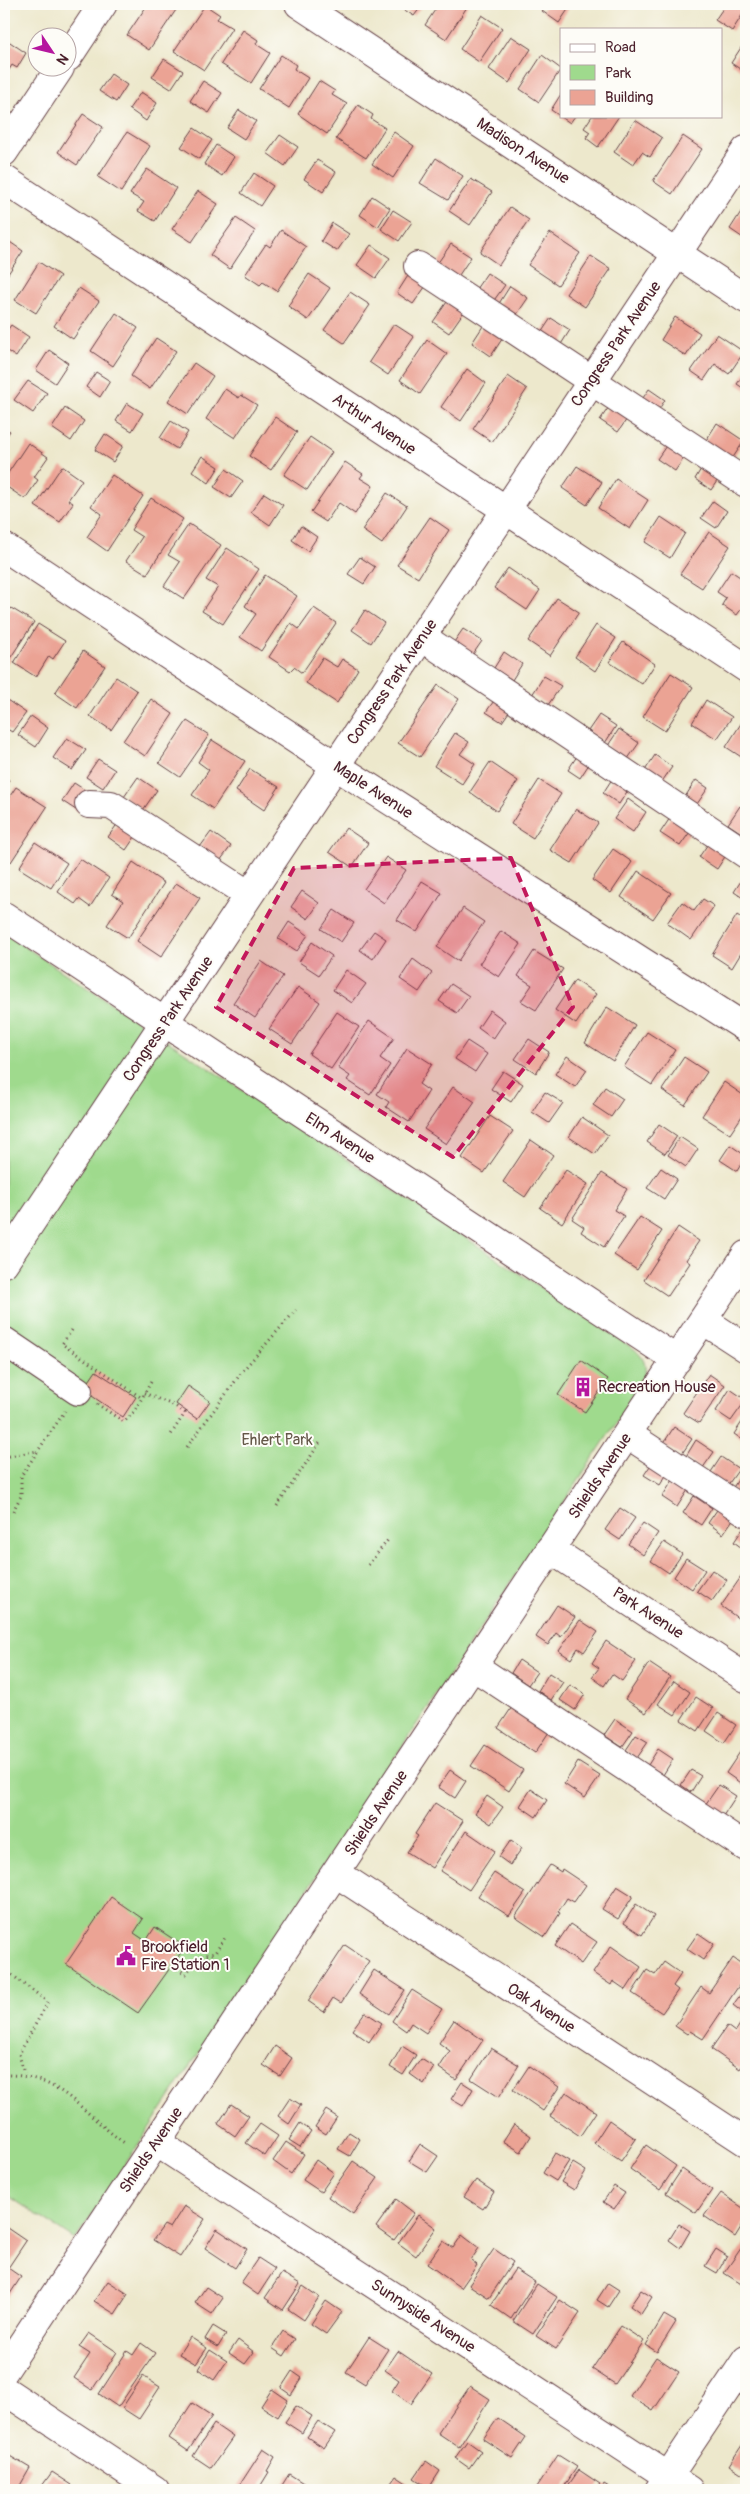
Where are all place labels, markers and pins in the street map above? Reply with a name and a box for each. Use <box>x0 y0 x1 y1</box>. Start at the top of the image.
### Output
building icon: Recreation House <box>572 1376 594 1398</box>
place label: Recreation House <box>598 1377 716 1397</box>
place label: Brookfield Fire Station 1 <box>141 1937 229 1975</box>
public building icon: Brookfield Fire Station 1 <box>115 1945 137 1967</box>

